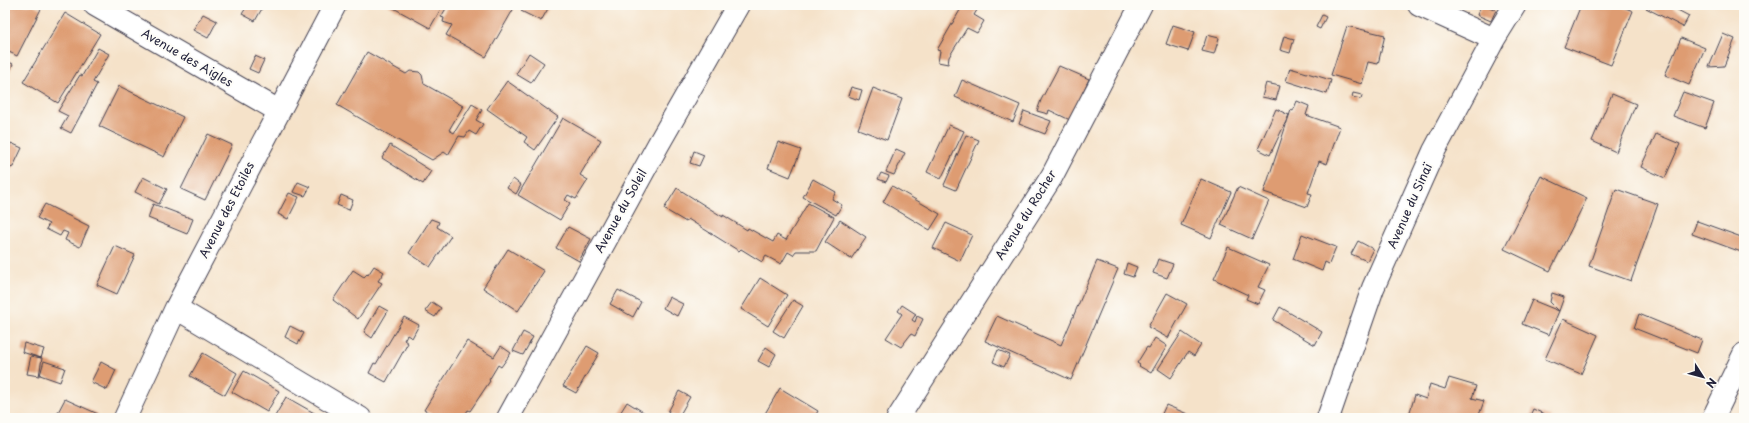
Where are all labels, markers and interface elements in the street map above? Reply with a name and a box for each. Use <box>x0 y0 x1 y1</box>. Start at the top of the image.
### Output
street label: Avenue des Aigles <box>138 24 237 91</box>
street label: Avenue des Etoiles <box>194 158 258 261</box>
street label: Avenue du Sinaï <box>1382 159 1436 251</box>
street label: Avenue du Soleil <box>590 165 651 256</box>
street label: Avenue du Rocher <box>990 166 1060 263</box>
north arrow <box>1683 357 1723 397</box>
text: N <box>1702 375 1721 392</box>

